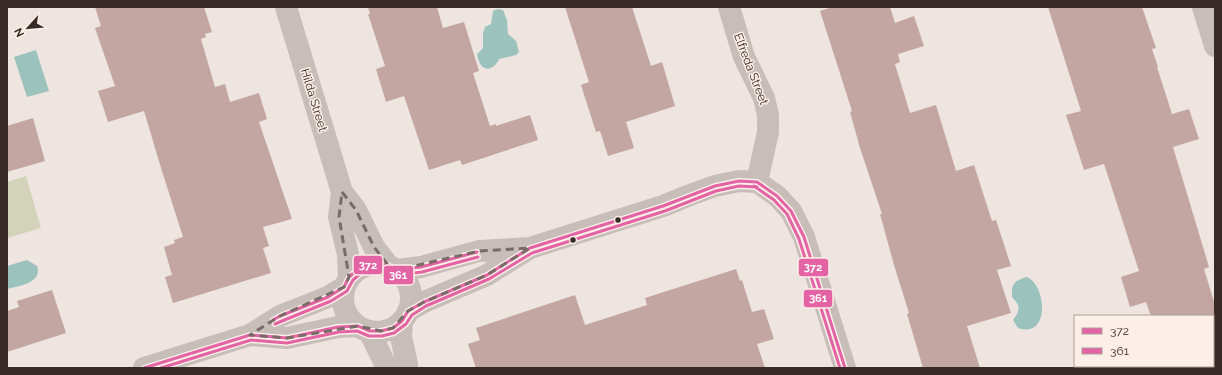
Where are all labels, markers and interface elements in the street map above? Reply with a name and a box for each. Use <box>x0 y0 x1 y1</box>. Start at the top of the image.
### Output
north arrow <box>8 8 48 48</box>
text: N <box>12 26 27 39</box>
street label: Elfreda Street <box>731 31 771 107</box>
street label: Hilda Street <box>298 67 330 133</box>
unlabelled marker <box>613 215 623 225</box>
unlabelled marker <box>568 235 578 245</box>
line badge: 372 <box>353 255 383 275</box>
line badge: 372 <box>798 258 829 277</box>
text: 372 <box>359 259 377 272</box>
text: 372 <box>804 261 822 274</box>
line badge: 361 <box>383 265 414 285</box>
text: 361 <box>389 269 408 282</box>
line badge: 361 <box>803 289 833 308</box>
text: 361 <box>809 292 828 305</box>
legend <box>1074 315 1214 367</box>
text: 372 <box>1110 324 1129 338</box>
text: 361 <box>1110 344 1129 358</box>

